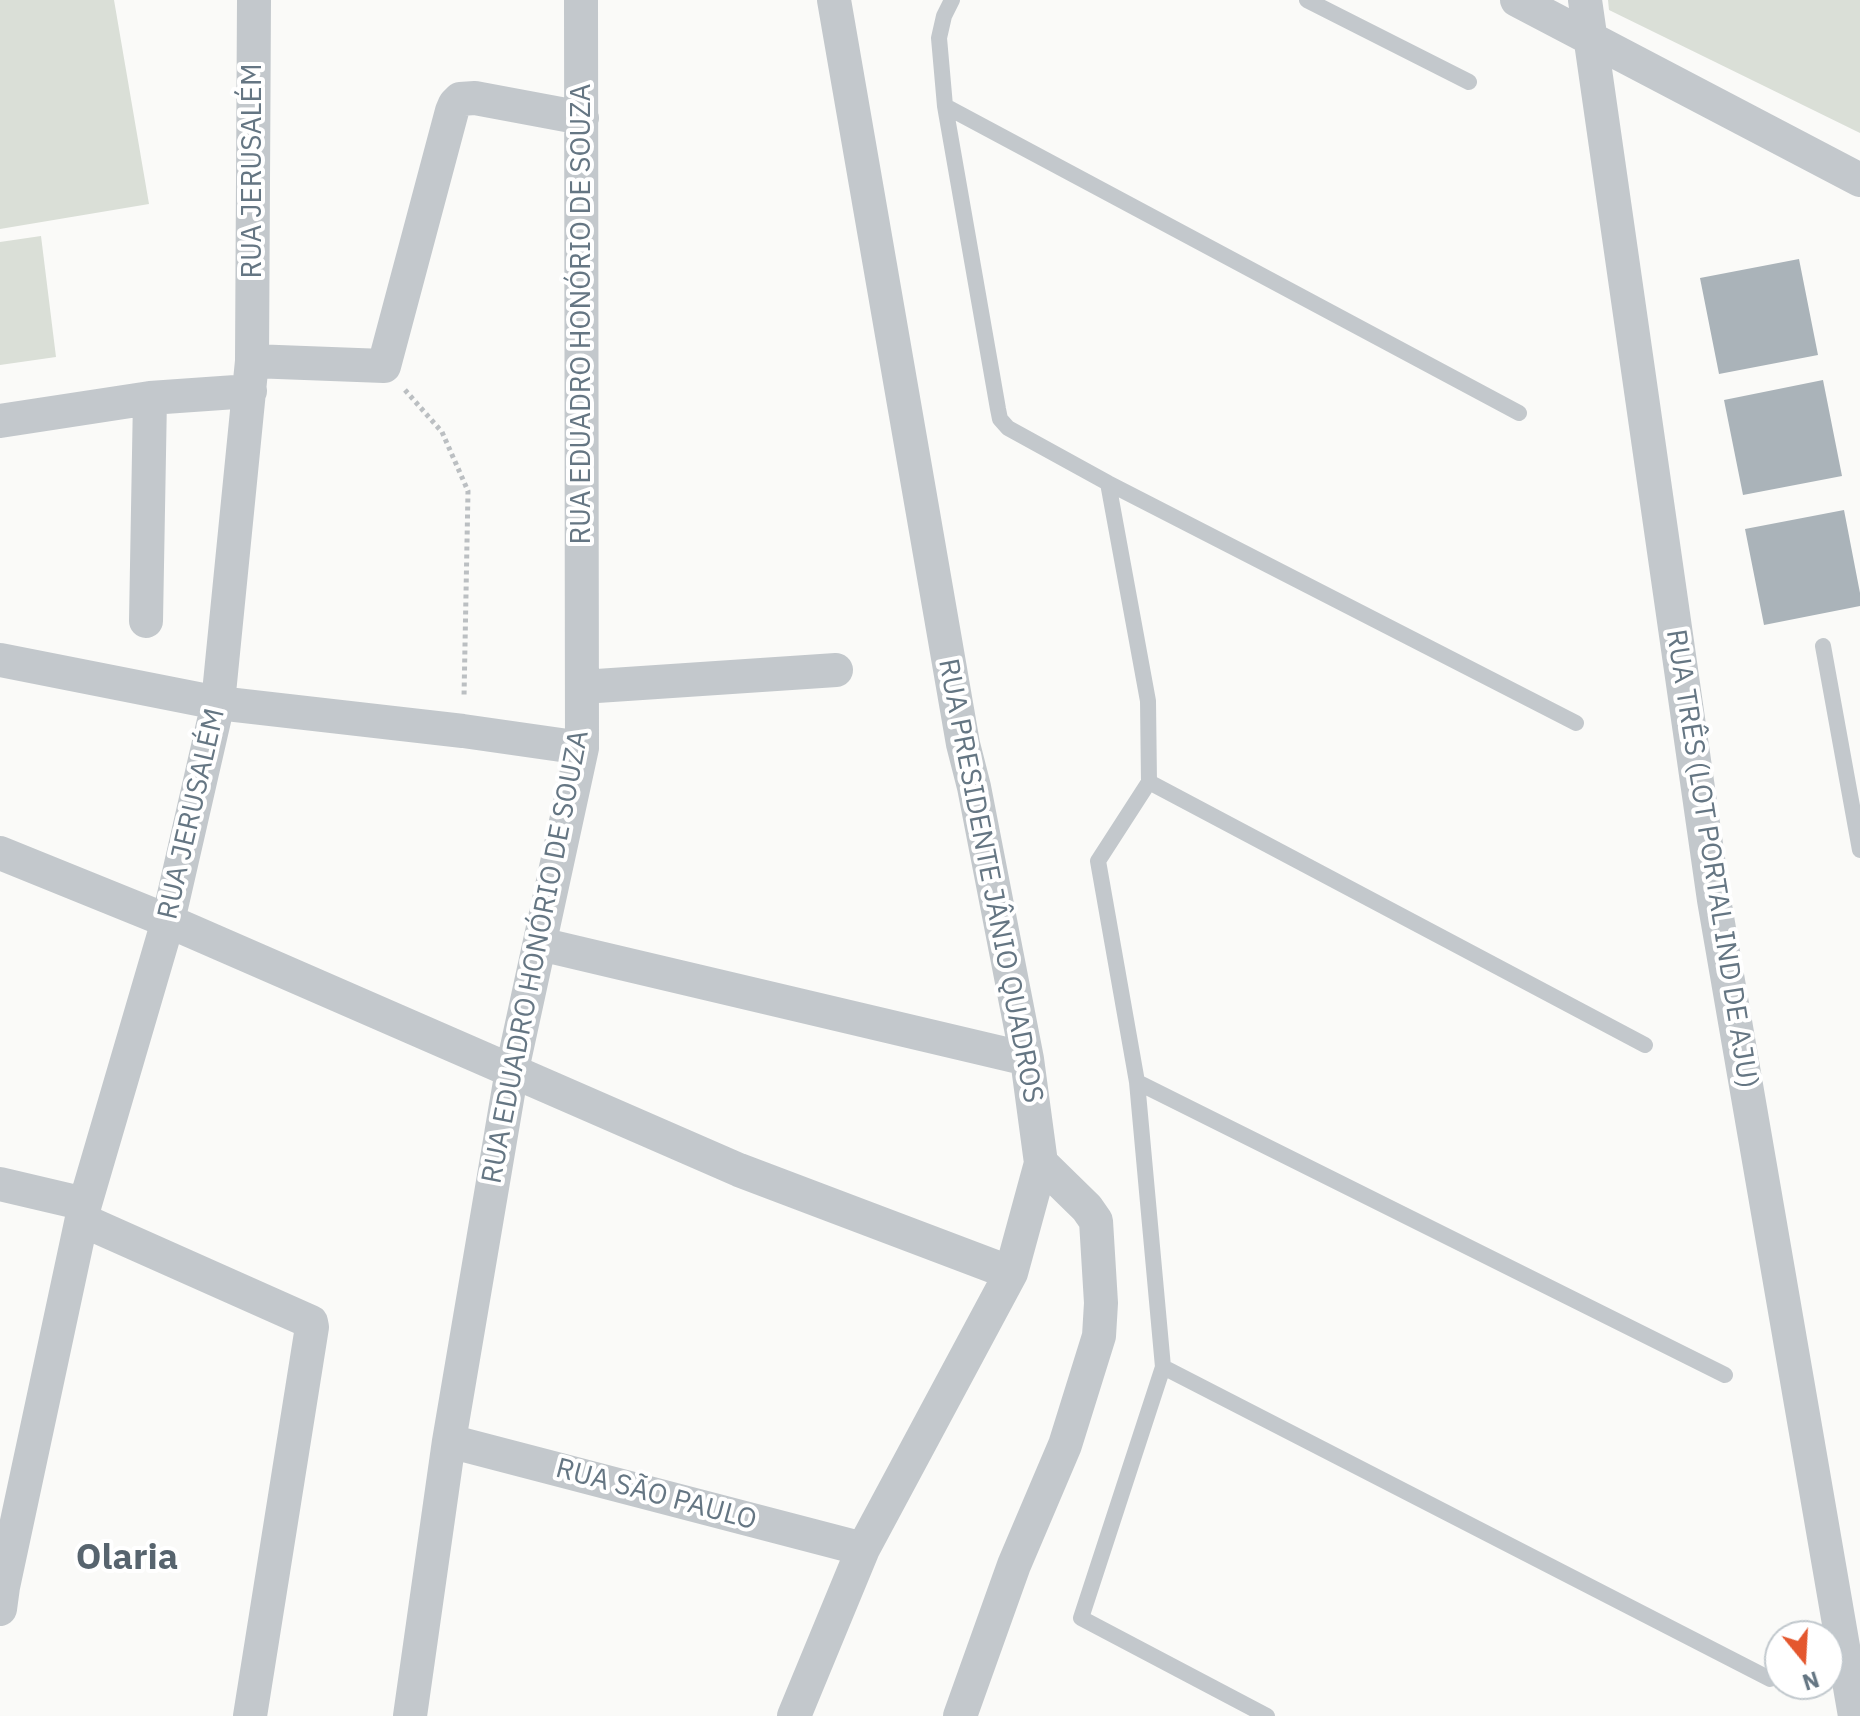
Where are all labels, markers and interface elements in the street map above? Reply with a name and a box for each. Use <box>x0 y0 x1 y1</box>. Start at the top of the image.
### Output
street label: RUA JERUSALÉM <box>236 63 270 279</box>
street label: RUA EDUADRO HONÓRIO DE SOUZA <box>565 83 599 545</box>
street label: RUA TRÊS (LOT PORTAL IND DE AJU) <box>1658 627 1764 1091</box>
street label: RUA PRESIDENTE JÂNIO QUADROS <box>930 656 1050 1106</box>
street label: RUA JERUSALÉM <box>151 705 233 923</box>
street label: RUA EDUADRO HONÓRIO DE SOUZA <box>476 727 596 1187</box>
street label: RUA SÃO PAULO <box>552 1452 760 1538</box>
district label: Olaria <box>76 1537 178 1581</box>
north arrow <box>1764 1620 1844 1700</box>
text: N <box>1799 1665 1823 1698</box>

